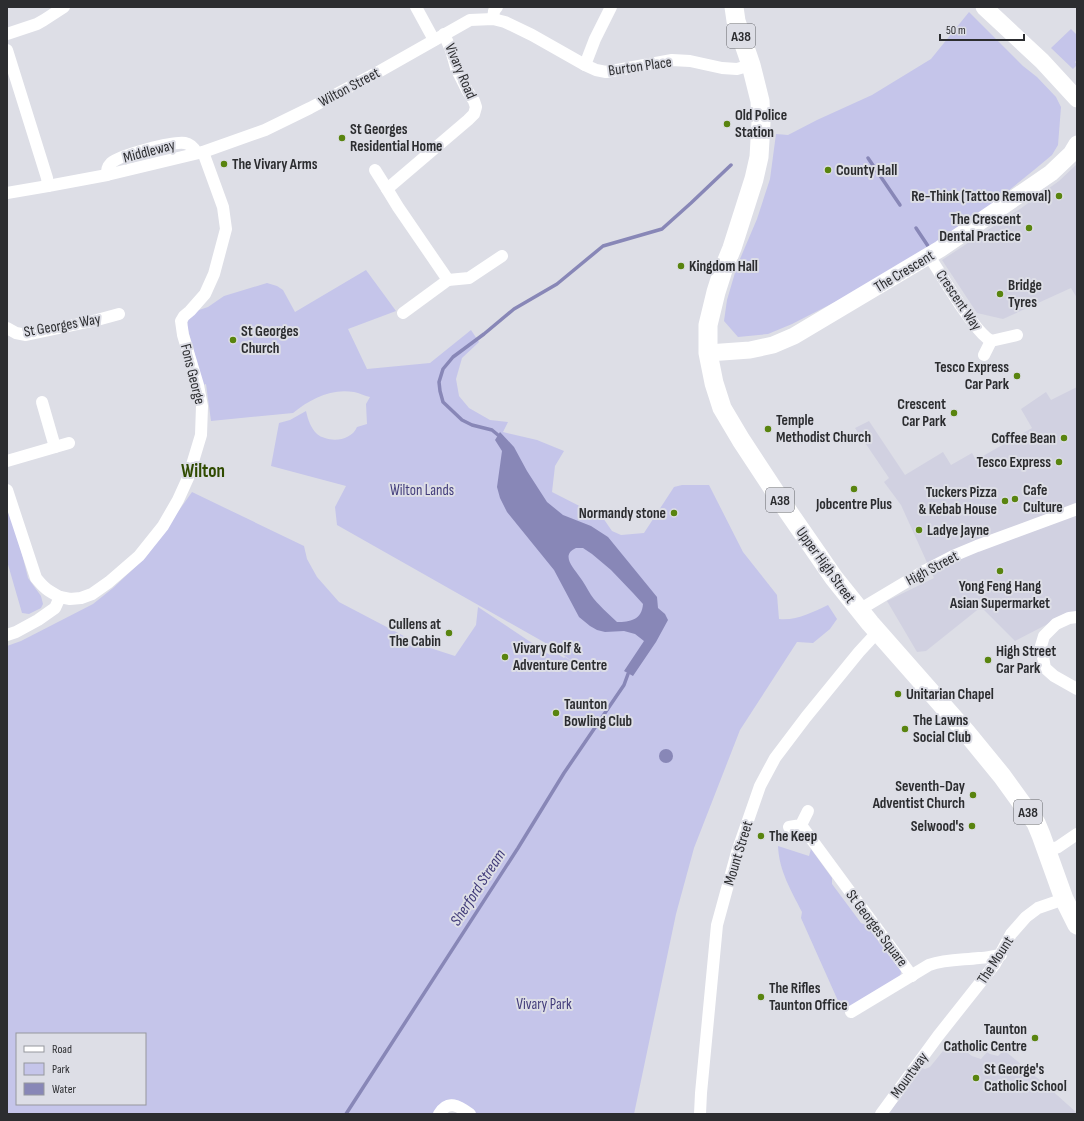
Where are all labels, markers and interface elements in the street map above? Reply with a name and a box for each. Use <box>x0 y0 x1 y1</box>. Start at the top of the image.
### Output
scale bar <box>940 16 1024 42</box>
text: 50 m <box>946 23 966 38</box>
road number: A38 <box>727 24 755 48</box>
street label: Vivary Road <box>440 41 481 102</box>
street label: Burton Place <box>607 53 673 80</box>
street label: Wilton Street <box>315 63 383 111</box>
place label: Old Police Station <box>735 106 787 142</box>
marker: Old Police Station <box>722 119 732 129</box>
place label: St Georges Residential Home <box>350 120 443 156</box>
marker: St Georges Residential Home <box>337 133 347 143</box>
street label: Middleway <box>121 135 177 167</box>
place label: The Vivary Arms <box>232 155 318 174</box>
marker: The Vivary Arms <box>219 159 229 169</box>
place label: County Hall <box>836 161 897 180</box>
marker: County Hall <box>823 165 833 175</box>
place label: Re-Think (Tattoo Removal) <box>911 187 1051 206</box>
marker: Re-Think (Tattoo Removal) <box>1054 191 1064 201</box>
place label: The Crescent Dental Practice <box>939 210 1021 246</box>
marker: The Crescent Dental Practice <box>1024 223 1034 233</box>
street label: The Crescent <box>871 246 938 297</box>
place label: Kingdom Hall <box>689 257 758 276</box>
marker: Kingdom Hall <box>676 261 686 271</box>
street label: Crescent Way <box>931 266 986 334</box>
place label: Bridge Tyres <box>1008 276 1042 312</box>
marker: Bridge Tyres <box>995 289 1005 299</box>
street label: St Georges Way <box>22 309 102 342</box>
place label: St Georges Church <box>241 322 299 358</box>
marker: St Georges Church <box>228 335 238 345</box>
street label: Fons George <box>176 342 209 406</box>
place label: Tesco Express Car Park <box>935 358 1010 394</box>
marker: Tesco Express Car Park <box>1012 371 1022 381</box>
place label: Crescent Car Park <box>897 395 947 431</box>
marker: Crescent Car Park <box>949 408 959 418</box>
place label: Temple Methodist Church <box>776 411 871 447</box>
marker: Temple Methodist Church <box>763 424 773 434</box>
place label: Coffee Bean <box>991 429 1056 448</box>
marker: Coffee Bean <box>1059 433 1069 443</box>
place label: Tesco Express <box>977 453 1051 472</box>
marker: Tesco Express <box>1054 457 1064 467</box>
district label: Wilton <box>181 460 225 483</box>
park label: Wilton Lands <box>390 481 454 500</box>
place label: Cafe Culture <box>1023 481 1063 517</box>
place label: Tuckers Pizza & Kebab House <box>918 483 997 519</box>
marker: Jobcentre Plus <box>849 484 859 494</box>
road number: A38 <box>766 488 794 512</box>
marker: Cafe Culture <box>1010 494 1020 504</box>
place label: Jobcentre Plus <box>815 495 892 514</box>
marker: Tuckers Pizza & Kebab House <box>1000 496 1010 506</box>
place label: Normandy stone <box>579 504 666 523</box>
marker: Normandy stone <box>669 508 679 518</box>
place label: Ladye Jayne <box>927 521 989 540</box>
street label: Upper High Street <box>792 524 860 607</box>
marker: Ladye Jayne <box>914 525 924 535</box>
street label: High Street <box>903 547 962 590</box>
marker: Yong Feng Hang Asian Supermarket <box>995 566 1005 576</box>
place label: Yong Feng Hang Asian Supermarket <box>949 577 1050 613</box>
place label: Cullens at The Cabin <box>388 615 441 651</box>
marker: Cullens at The Cabin <box>444 628 454 638</box>
place label: Vivary Golf & Adventure Centre <box>512 639 607 675</box>
place label: High Street Car Park <box>996 642 1056 678</box>
marker: Vivary Golf & Adventure Centre <box>500 652 510 662</box>
marker: High Street Car Park <box>983 655 993 665</box>
place label: Unitarian Chapel <box>906 685 994 704</box>
marker: Unitarian Chapel <box>893 689 903 699</box>
place label: Taunton Bowling Club <box>564 695 632 731</box>
marker: Taunton Bowling Club <box>551 708 561 718</box>
place label: The Lawns Social Club <box>913 711 971 747</box>
marker: The Lawns Social Club <box>900 724 910 734</box>
place label: Seventh-Day Adventist Church <box>872 777 966 813</box>
marker: Seventh-Day Adventist Church <box>968 790 978 800</box>
road number: A38 <box>1014 800 1042 824</box>
place label: Selwood's <box>911 817 964 836</box>
street label: Mount Street <box>720 818 757 888</box>
marker: Selwood's <box>967 821 977 831</box>
place label: The Keep <box>769 827 817 846</box>
marker: The Keep <box>756 831 766 841</box>
water label: Sherford Stream <box>447 846 510 929</box>
street label: St Georges Square <box>841 886 912 971</box>
street label: The Mount <box>973 932 1018 988</box>
place label: The Rifles Taunton Office <box>769 979 848 1015</box>
marker: The Rifles Taunton Office <box>756 992 766 1002</box>
park label: Vivary Park <box>516 995 572 1014</box>
place label: Taunton Catholic Centre <box>944 1020 1027 1056</box>
legend <box>16 1033 146 1105</box>
marker: Taunton Catholic Centre <box>1030 1033 1040 1043</box>
text: Road <box>52 1042 72 1057</box>
street label: Mountway <box>886 1048 933 1102</box>
place label: St George's Catholic School <box>984 1060 1067 1096</box>
text: Park <box>52 1062 70 1077</box>
marker: St George's Catholic School <box>971 1073 981 1083</box>
text: Water <box>52 1082 76 1097</box>

